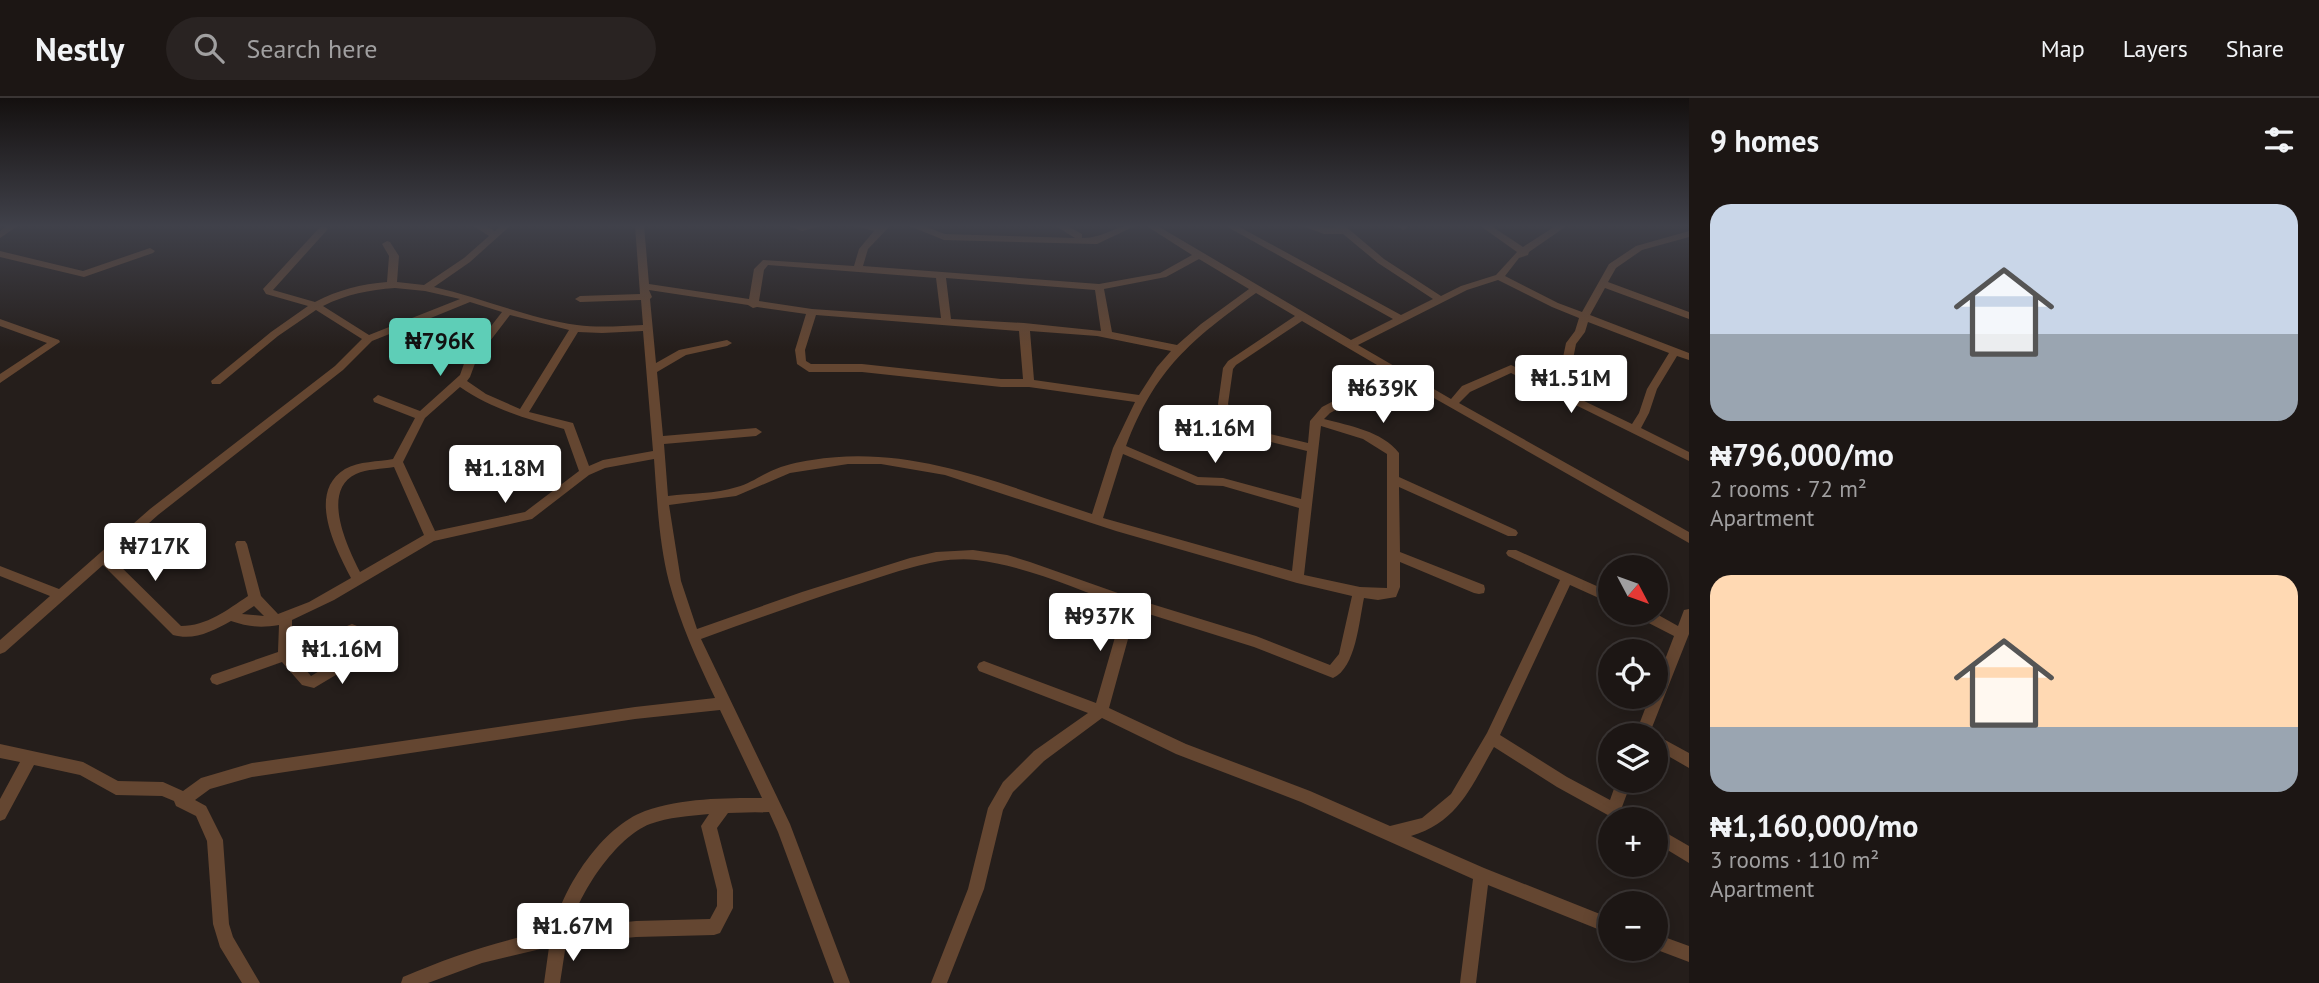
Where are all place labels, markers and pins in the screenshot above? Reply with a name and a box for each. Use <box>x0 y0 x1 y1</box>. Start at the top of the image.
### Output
pin: ₦796K <box>391 318 489 378</box>
pin: ₦1.51M <box>1514 356 1628 415</box>
pin: ₦639K <box>1334 366 1432 425</box>
pin: ₦1.16M <box>1158 406 1272 465</box>
pin: ₦1.18M <box>448 446 562 505</box>
pin: ₦717K <box>106 524 204 583</box>
pin: ₦937K <box>1051 594 1149 653</box>
pin: ₦1.16M <box>285 626 399 686</box>
pin: ₦1.67M <box>516 904 630 963</box>

